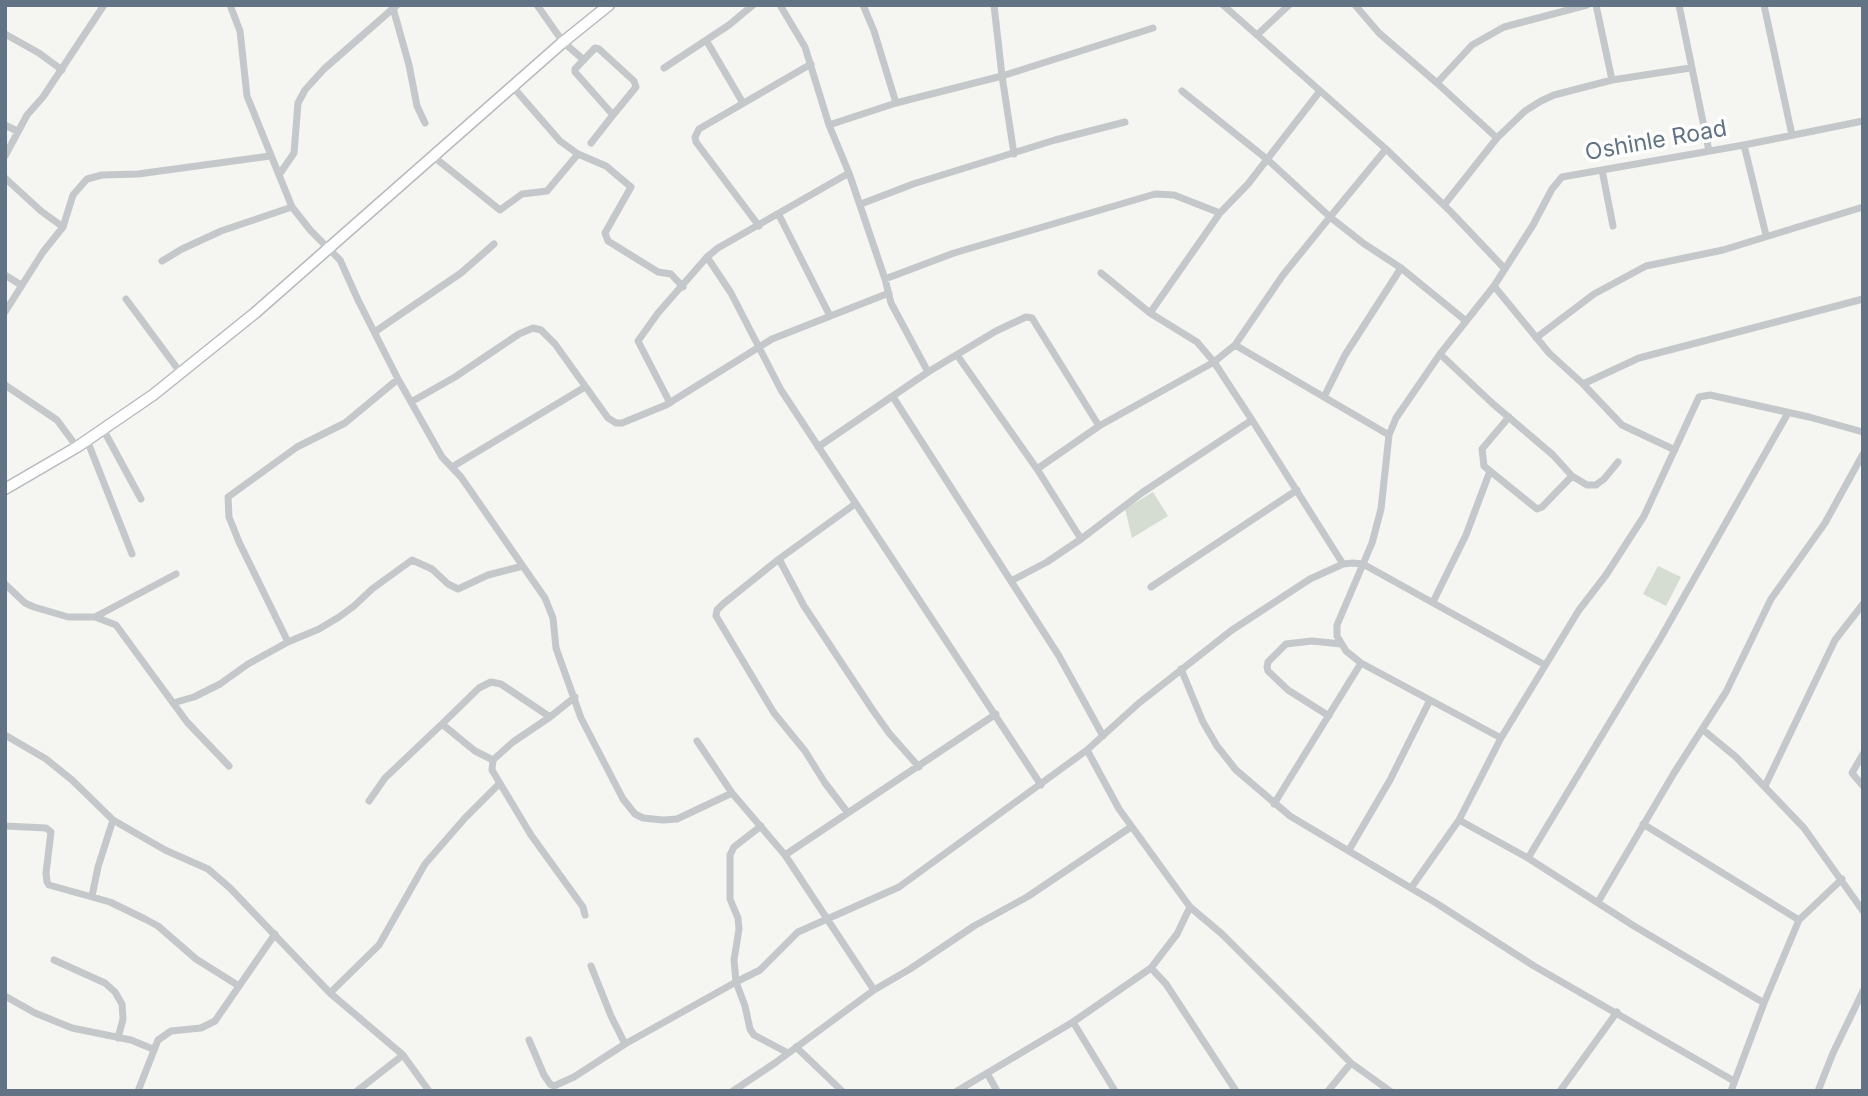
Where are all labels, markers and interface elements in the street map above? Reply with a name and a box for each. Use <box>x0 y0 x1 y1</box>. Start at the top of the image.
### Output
street label: Oshinle Road <box>1583 115 1729 167</box>

